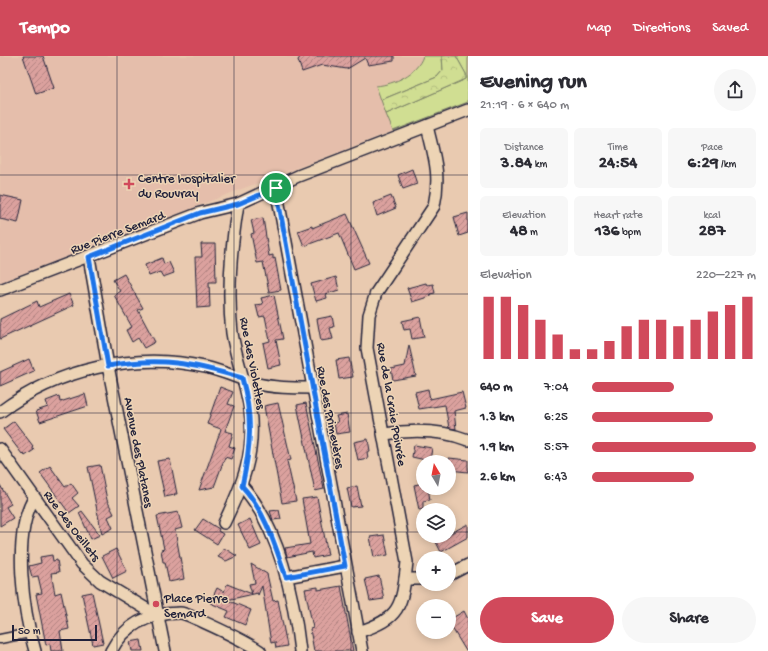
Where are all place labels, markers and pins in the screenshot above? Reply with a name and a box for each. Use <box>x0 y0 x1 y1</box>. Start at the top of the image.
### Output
pin <box>259 171 293 205</box>
place label: Centre hospitalier du Rouvray <box>138 172 236 202</box>
marker: Centre hospitalier du Rouvray <box>123 178 135 190</box>
place label: Place Pierre Semard <box>163 592 228 622</box>
marker: Place Pierre Semard <box>151 599 161 609</box>

